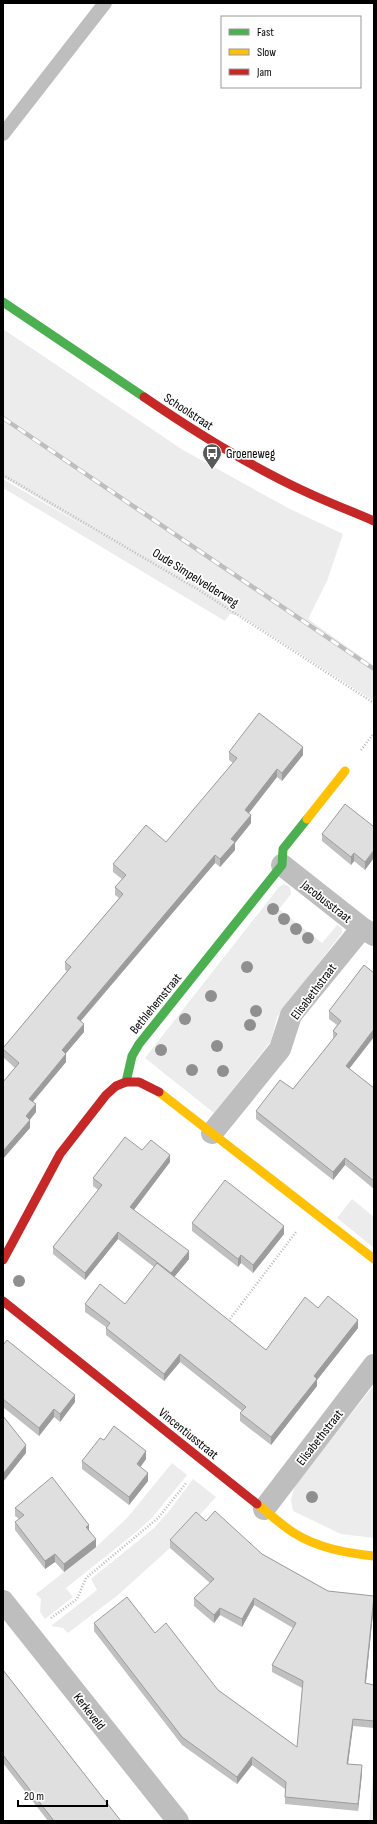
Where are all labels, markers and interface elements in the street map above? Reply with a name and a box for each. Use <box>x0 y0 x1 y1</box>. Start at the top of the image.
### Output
legend <box>221 16 361 88</box>
text: Fast <box>257 25 274 40</box>
text: Slow <box>257 45 276 60</box>
text: Jam <box>256 65 272 80</box>
street label: Schoolstraat <box>161 390 216 434</box>
bus stop icon: Groeneweg <box>201 442 223 470</box>
place label: Groeneweg <box>226 446 275 462</box>
street label: Oude Simpelvelderweg <box>149 545 242 611</box>
street label: Jacobusstraat <box>297 876 355 926</box>
street label: Elisabethstraat <box>287 960 340 1023</box>
street label: Bethlehemstraat <box>126 970 185 1037</box>
street label: Vincentiusstraat <box>155 1405 222 1463</box>
street label: Elisabethstraat <box>293 1407 347 1469</box>
street label: Kerkeveld <box>70 1690 109 1733</box>
scale bar <box>18 1782 107 1808</box>
text: 20 m <box>24 1789 44 1804</box>

